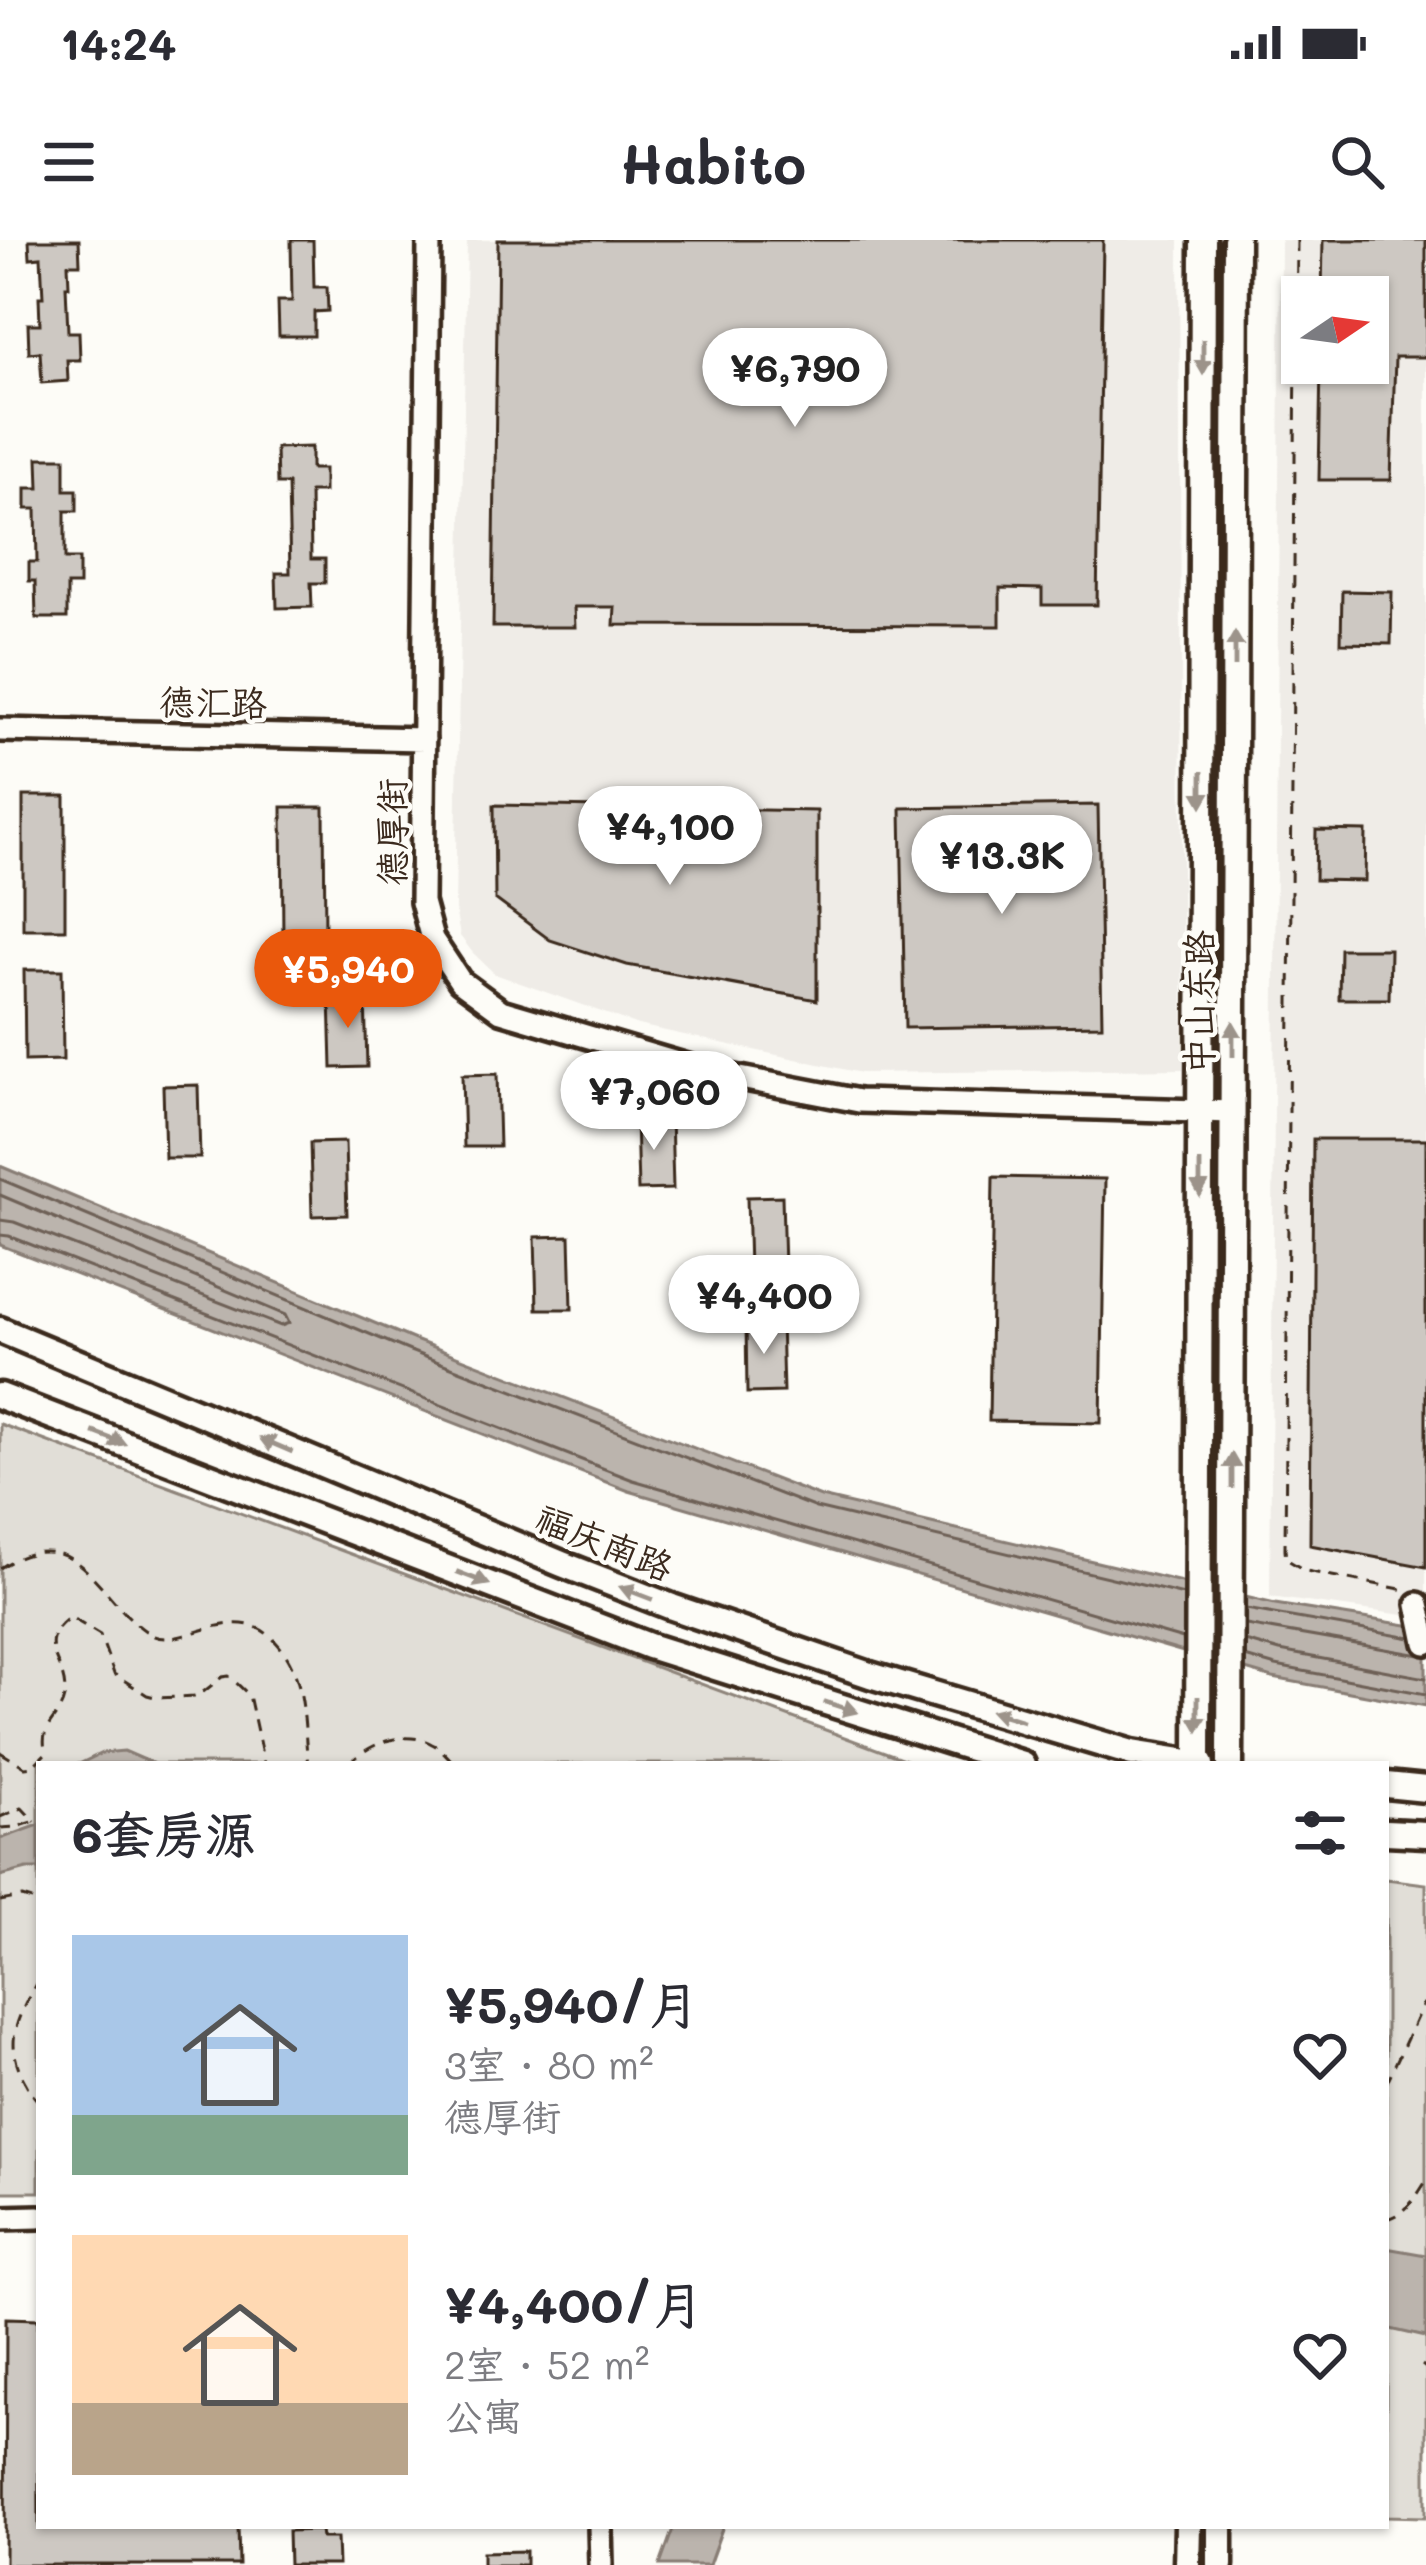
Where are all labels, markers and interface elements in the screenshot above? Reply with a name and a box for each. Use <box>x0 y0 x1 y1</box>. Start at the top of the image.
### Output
text: 14:24 <box>60 13 176 71</box>
text: Habito <box>620 127 806 198</box>
icon: menu <box>36 129 102 195</box>
icon: search <box>1324 129 1390 195</box>
north arrow <box>1281 276 1389 384</box>
map controls <box>1281 276 1389 384</box>
pin: ¥6,790 <box>697 328 893 430</box>
one-way arrow <box>1193 339 1213 377</box>
text: ¥6,790 <box>729 341 861 392</box>
one-way arrow <box>1225 629 1245 667</box>
street label: 德汇路 <box>159 677 267 725</box>
one-way arrow <box>1192 771 1211 809</box>
street label: 德厚街 <box>367 778 414 886</box>
pin: ¥4,100 <box>572 786 768 888</box>
text: ¥4,100 <box>605 799 735 850</box>
pin: ¥13.3K <box>904 815 1100 917</box>
text: ¥13.3K <box>938 828 1066 879</box>
pin: ¥5,940 <box>250 929 446 1031</box>
street label: 中山东路 <box>1174 930 1221 1074</box>
text: ¥5,940 <box>281 942 415 993</box>
one-way arrow <box>1223 1019 1243 1057</box>
pin: ¥7,060 <box>556 1051 752 1153</box>
text: ¥7,060 <box>588 1064 721 1115</box>
one-way arrow <box>1190 1161 1210 1199</box>
pin: ¥4,400 <box>666 1255 862 1357</box>
text: ¥4,400 <box>695 1268 833 1319</box>
one-way arrow <box>92 1429 128 1448</box>
one-way arrow <box>257 1435 293 1454</box>
one-way arrow <box>1222 1451 1242 1489</box>
street label: 福庆南路 <box>529 1492 681 1590</box>
one-way arrow <box>456 1570 492 1589</box>
one-way arrow <box>618 1583 654 1602</box>
one-way arrow <box>1189 1696 1208 1734</box>
one-way arrow <box>823 1698 860 1717</box>
one-way arrow <box>988 1706 1025 1724</box>
text: 6套房源 <box>72 1799 256 1866</box>
icon: filters <box>1287 1800 1353 1866</box>
text: ¥5,940/月 <box>444 1969 699 2036</box>
icon: home <box>168 1983 312 2127</box>
icon: heart <box>1287 2022 1353 2088</box>
text: 3室 · 80 m² <box>444 2038 654 2089</box>
text: 德厚街 <box>444 2090 561 2141</box>
text: ¥4,400/月 <box>444 2269 704 2336</box>
icon: home <box>168 2283 312 2427</box>
icon: heart <box>1287 2322 1353 2388</box>
text: 2室 · 52 m² <box>444 2338 649 2389</box>
text: 公寓 <box>444 2390 522 2441</box>

